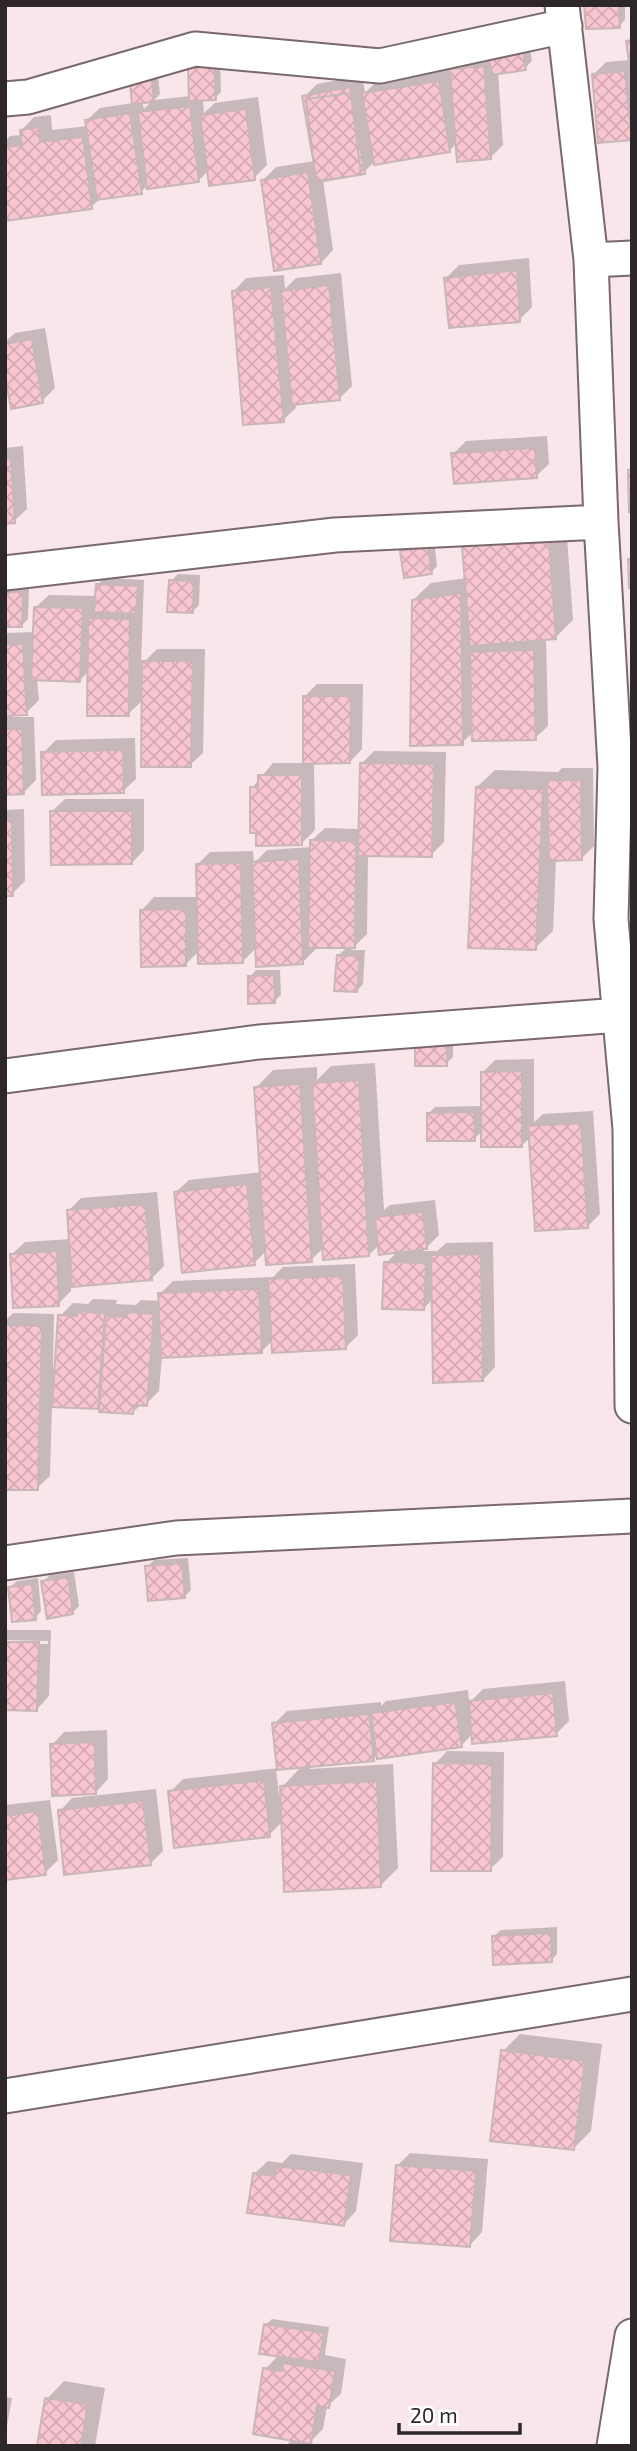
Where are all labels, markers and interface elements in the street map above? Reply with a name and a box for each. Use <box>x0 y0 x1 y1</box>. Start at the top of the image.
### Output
scale bar <box>399 2392 520 2436</box>
text: 20 m <box>410 2402 458 2427</box>

